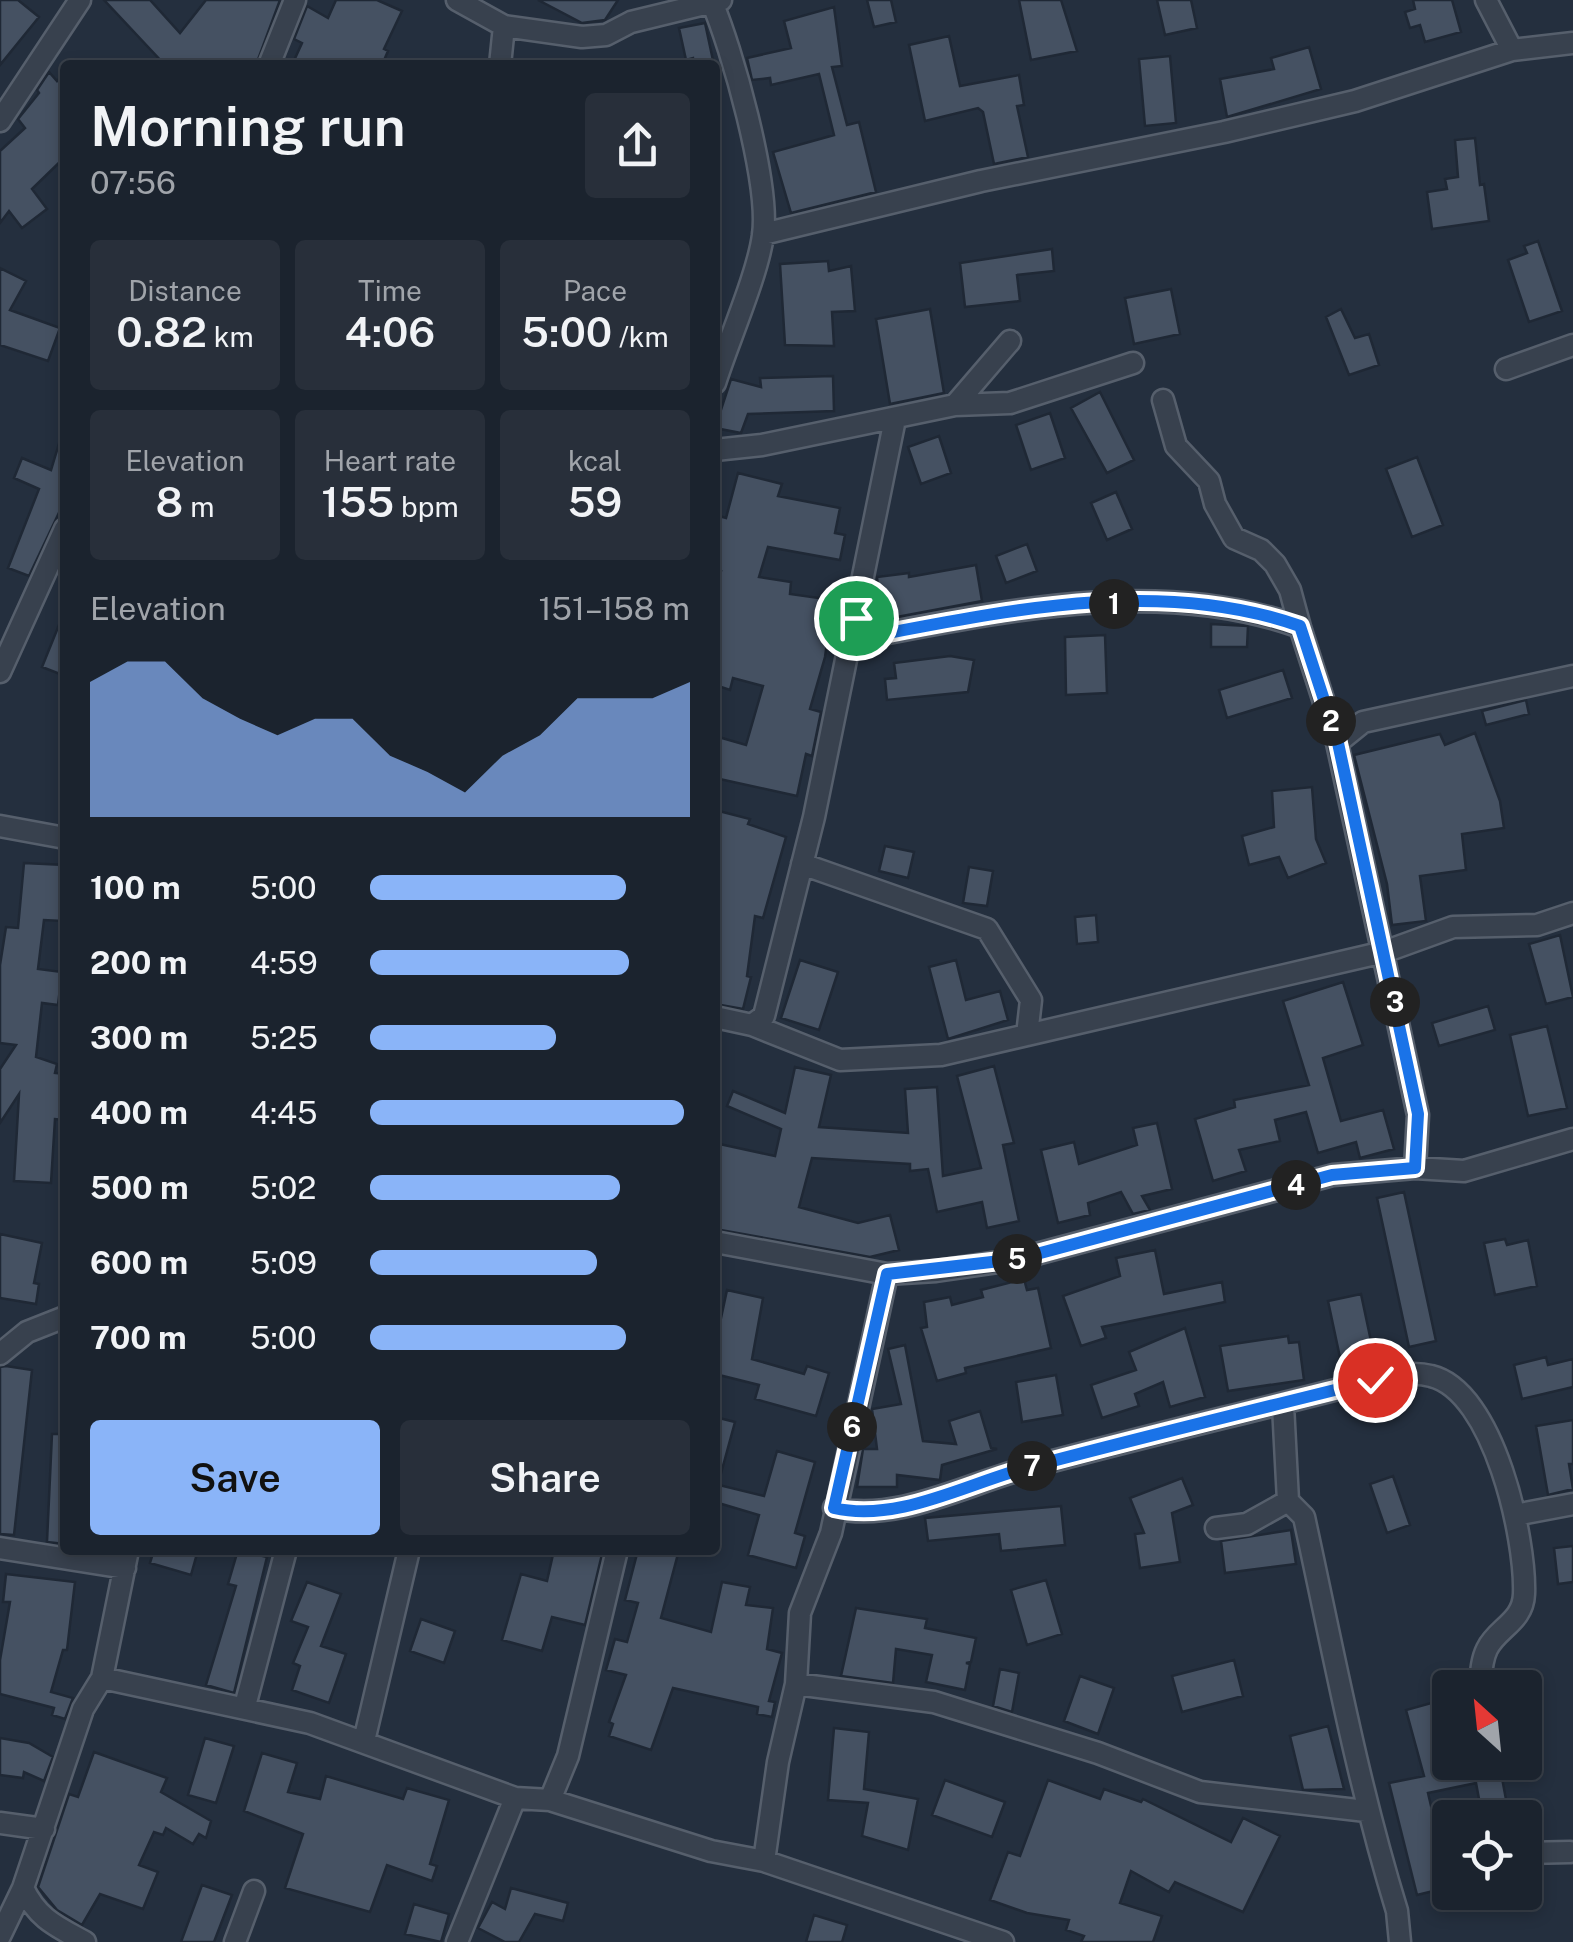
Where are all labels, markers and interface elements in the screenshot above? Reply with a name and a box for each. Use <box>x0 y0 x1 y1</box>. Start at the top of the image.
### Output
button: share <box>585 93 690 198</box>
text: Morning run <box>90 94 406 158</box>
text: 07:56 <box>90 164 176 201</box>
text: Distance <box>128 274 242 307</box>
text: Time <box>358 274 422 307</box>
text: Pace <box>563 274 627 307</box>
text: 0.82 <box>116 307 207 356</box>
text: 4:06 <box>345 307 435 356</box>
text: 5:00 <box>521 307 612 356</box>
text: km <box>207 320 254 353</box>
text: /km <box>612 320 669 353</box>
text: Elevation <box>126 444 244 477</box>
text: Heart rate <box>324 444 456 477</box>
text: kcal <box>568 444 622 477</box>
text: 8 <box>156 477 183 526</box>
text: 155 <box>321 477 394 526</box>
text: 59 <box>568 477 622 526</box>
text: m <box>183 490 214 523</box>
text: bpm <box>394 490 459 523</box>
pin <box>814 576 899 661</box>
pin: 1 <box>1089 579 1139 629</box>
text: 1 <box>1108 587 1120 620</box>
text: Elevation <box>90 590 226 627</box>
text: 151–158 m <box>538 590 690 627</box>
icon: arrive <box>829 591 884 646</box>
pin: 2 <box>1306 696 1356 746</box>
text: 2 <box>1322 704 1340 737</box>
text: 100 m <box>90 869 181 906</box>
text: 5:00 <box>250 869 317 906</box>
text: 200 m <box>90 944 187 981</box>
text: 4:59 <box>250 944 318 981</box>
pin: 3 <box>1370 977 1420 1027</box>
text: 3 <box>1386 985 1404 1018</box>
text: 300 m <box>90 1019 188 1056</box>
text: 5:25 <box>250 1019 318 1056</box>
text: 400 m <box>90 1094 188 1131</box>
text: 4:45 <box>250 1094 317 1131</box>
pin: 4 <box>1271 1160 1321 1210</box>
text: 4 <box>1287 1168 1305 1201</box>
text: 500 m <box>90 1169 189 1206</box>
text: 5:02 <box>250 1169 316 1206</box>
pin: 5 <box>992 1234 1042 1284</box>
text: 5 <box>1008 1242 1026 1275</box>
text: 600 m <box>90 1244 188 1281</box>
text: 5:09 <box>250 1244 317 1281</box>
text: 700 m <box>90 1319 187 1356</box>
text: 5:00 <box>250 1319 317 1356</box>
pin <box>1333 1338 1418 1423</box>
icon: check <box>1348 1353 1403 1408</box>
pin: 6 <box>827 1402 877 1452</box>
text: 6 <box>843 1410 861 1443</box>
button: Save <box>90 1420 380 1535</box>
button: Share <box>400 1420 690 1535</box>
pin: 7 <box>1007 1441 1057 1491</box>
text: 7 <box>1023 1449 1041 1482</box>
north arrow <box>1432 1670 1542 1780</box>
map controls <box>1432 1670 1542 1910</box>
button: locate <box>1432 1800 1542 1910</box>

